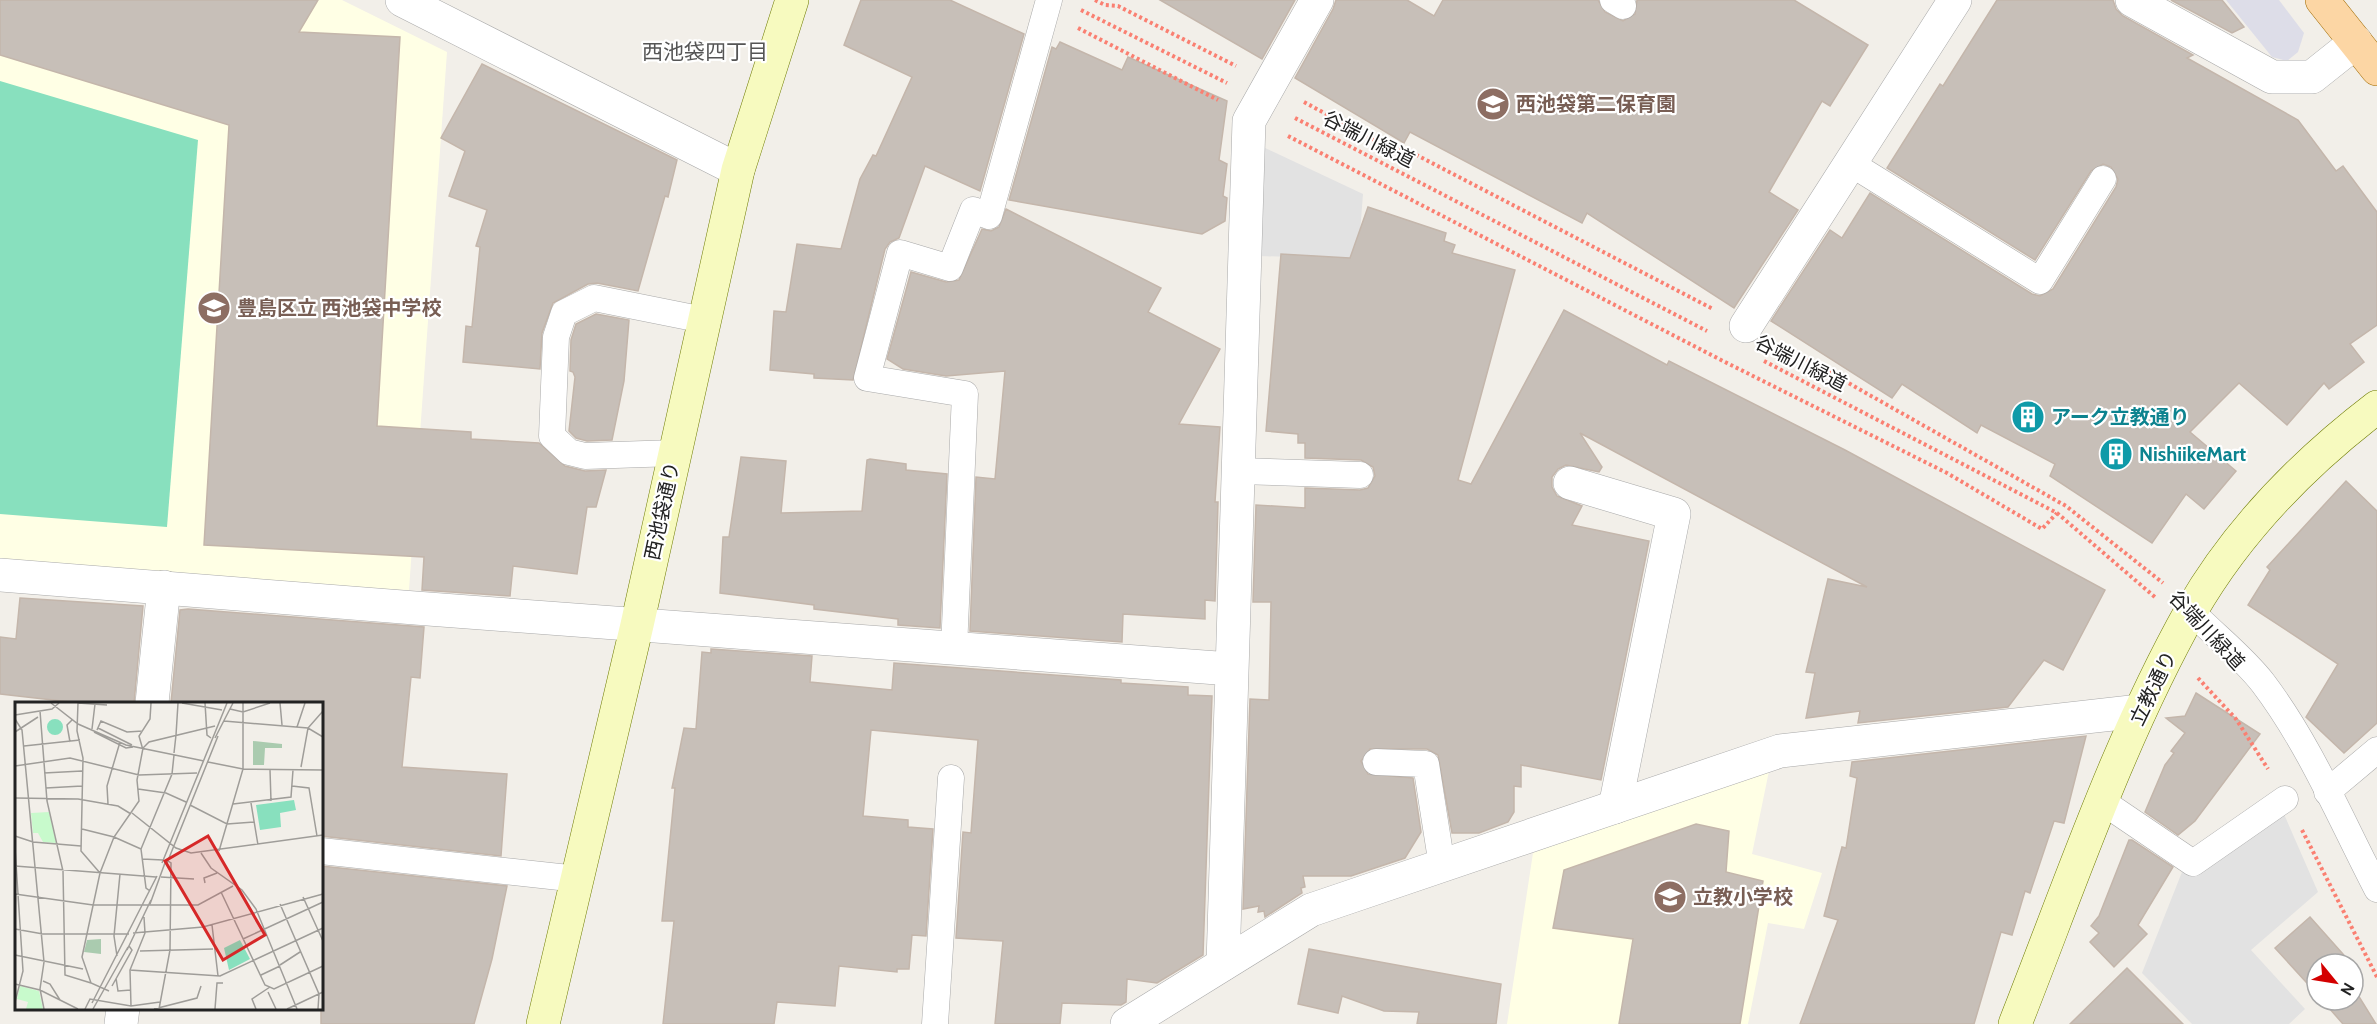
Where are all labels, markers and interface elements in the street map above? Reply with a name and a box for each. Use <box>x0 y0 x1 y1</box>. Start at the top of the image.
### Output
district label: 西池袋四丁目 <box>642 39 768 64</box>
school or university icon: 西池袋第二保育園 <box>1475 86 1511 122</box>
place label: 西池袋第二保育園 <box>1516 92 1676 116</box>
street label: 谷端川緑道 <box>1319 106 1419 172</box>
school or university icon: 豊島区立 西池袋中学校 <box>196 290 232 326</box>
place label: 豊島区立 西池袋中学校 <box>237 296 442 320</box>
street label: 谷端川緑道 <box>1751 330 1851 396</box>
building icon: アーク立教通り <box>2010 399 2046 435</box>
place label: アーク立教通り <box>2051 405 2190 429</box>
building icon: NishiikeMart <box>2098 436 2134 472</box>
place label: NishiikeMart <box>2139 442 2246 466</box>
street label: 西池袋通り <box>640 460 684 562</box>
street label: 谷端川緑道 <box>2164 585 2250 675</box>
street label: 立教通り <box>2125 647 2181 729</box>
inset map <box>15 702 322 1009</box>
school or university icon: 立教小学校 <box>1652 879 1688 915</box>
place label: 立教小学校 <box>1693 885 1793 909</box>
north arrow <box>2305 952 2365 1012</box>
text: N <box>2337 980 2359 999</box>

